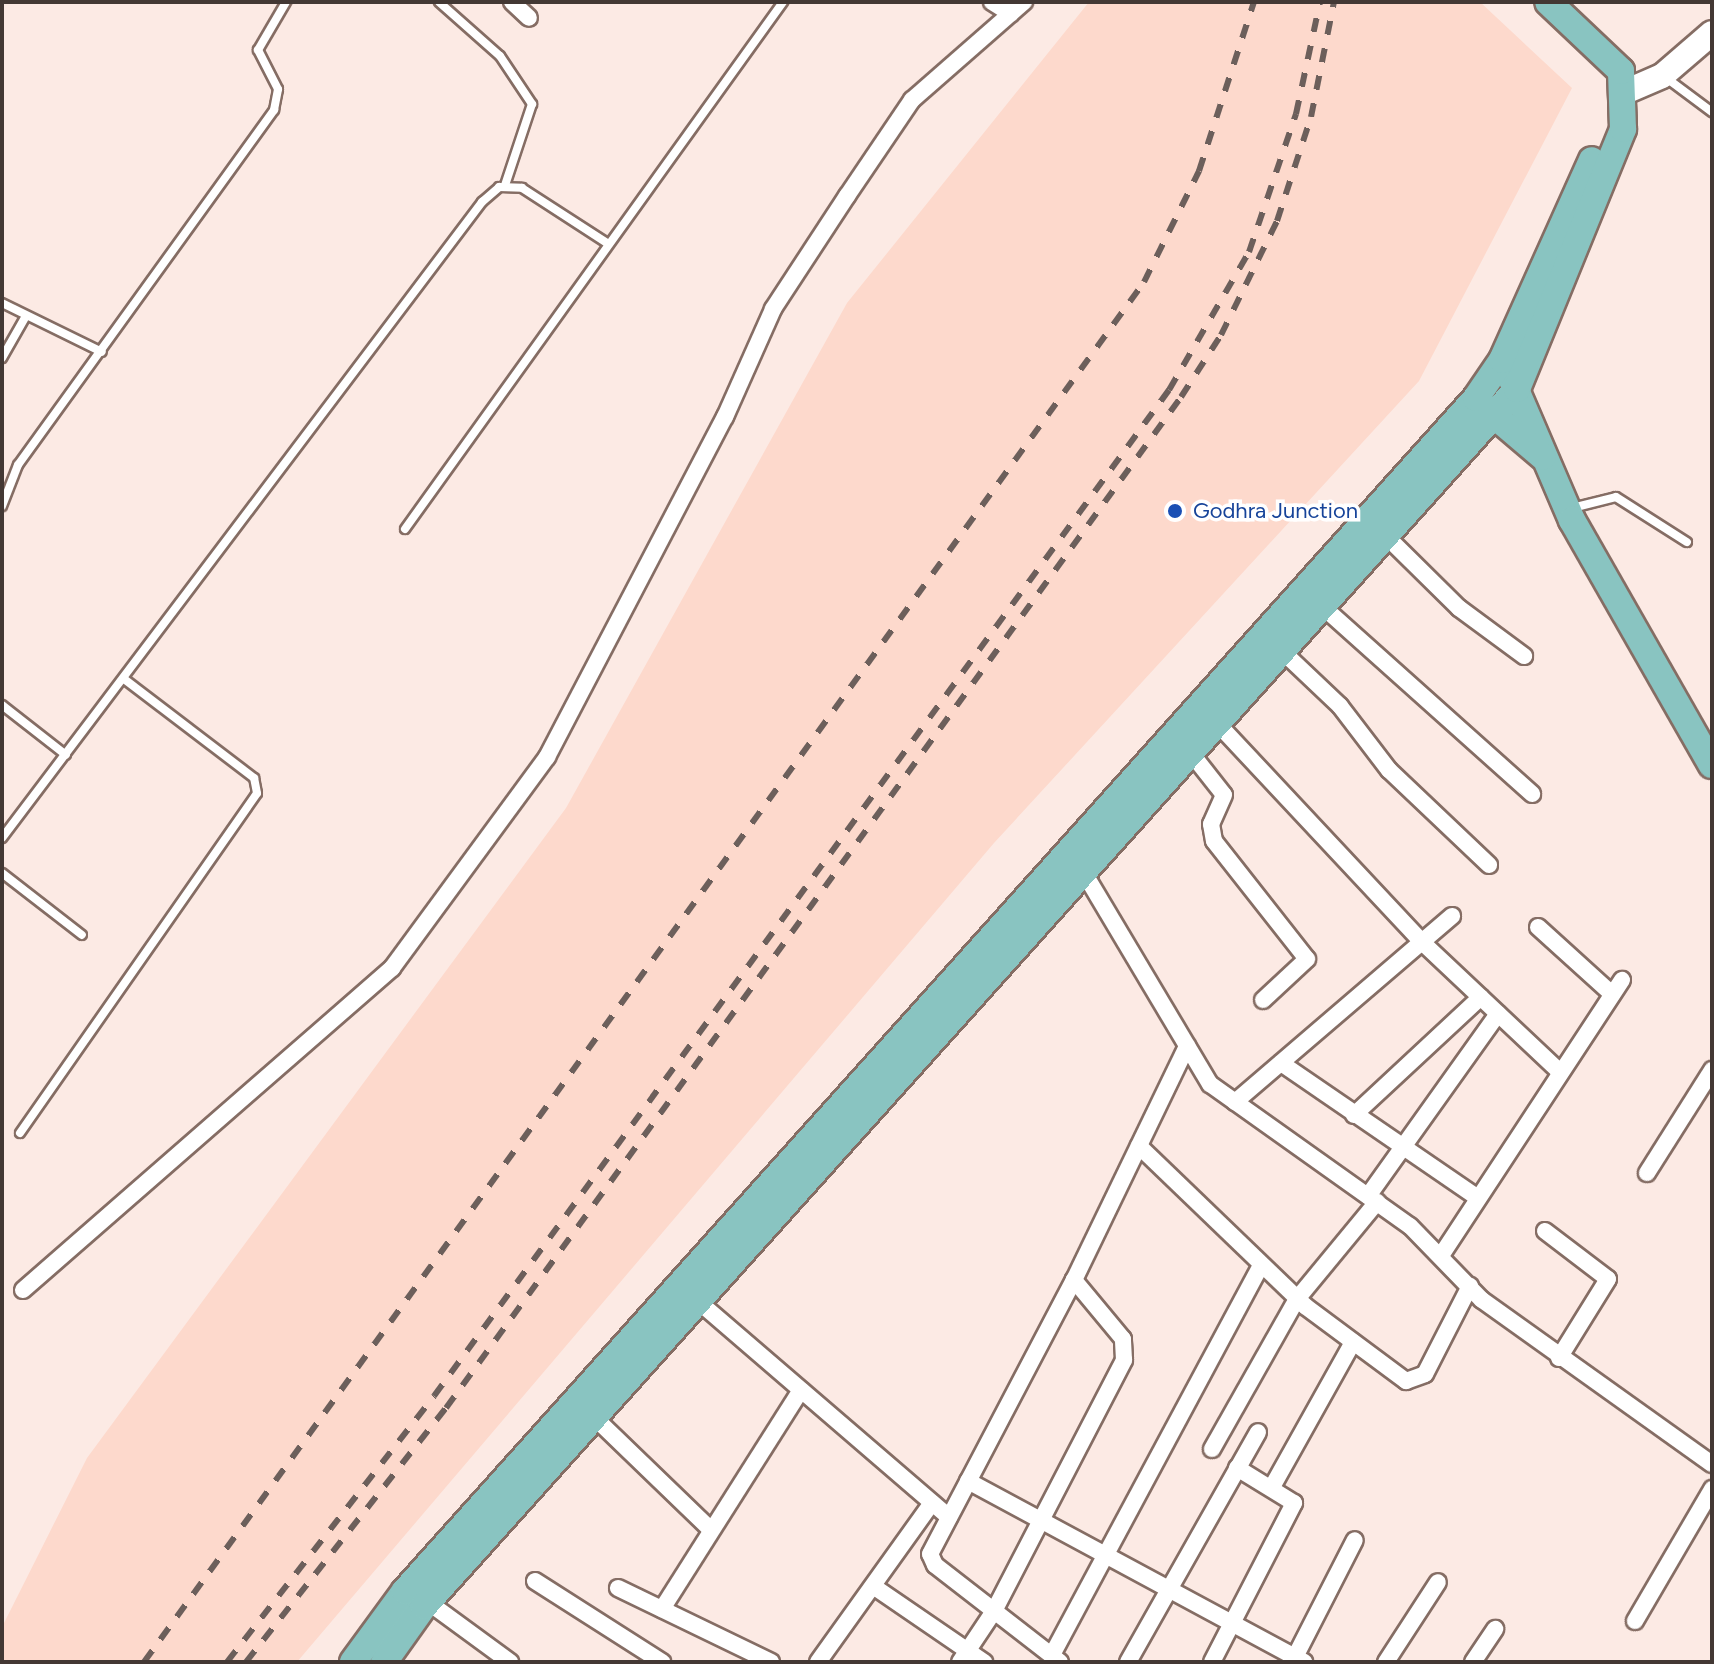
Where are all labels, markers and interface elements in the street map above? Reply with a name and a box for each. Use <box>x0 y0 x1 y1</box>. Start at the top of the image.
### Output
place label: Godhra Junction <box>1193 498 1358 524</box>
marker: Godhra Junction <box>1164 500 1186 522</box>

